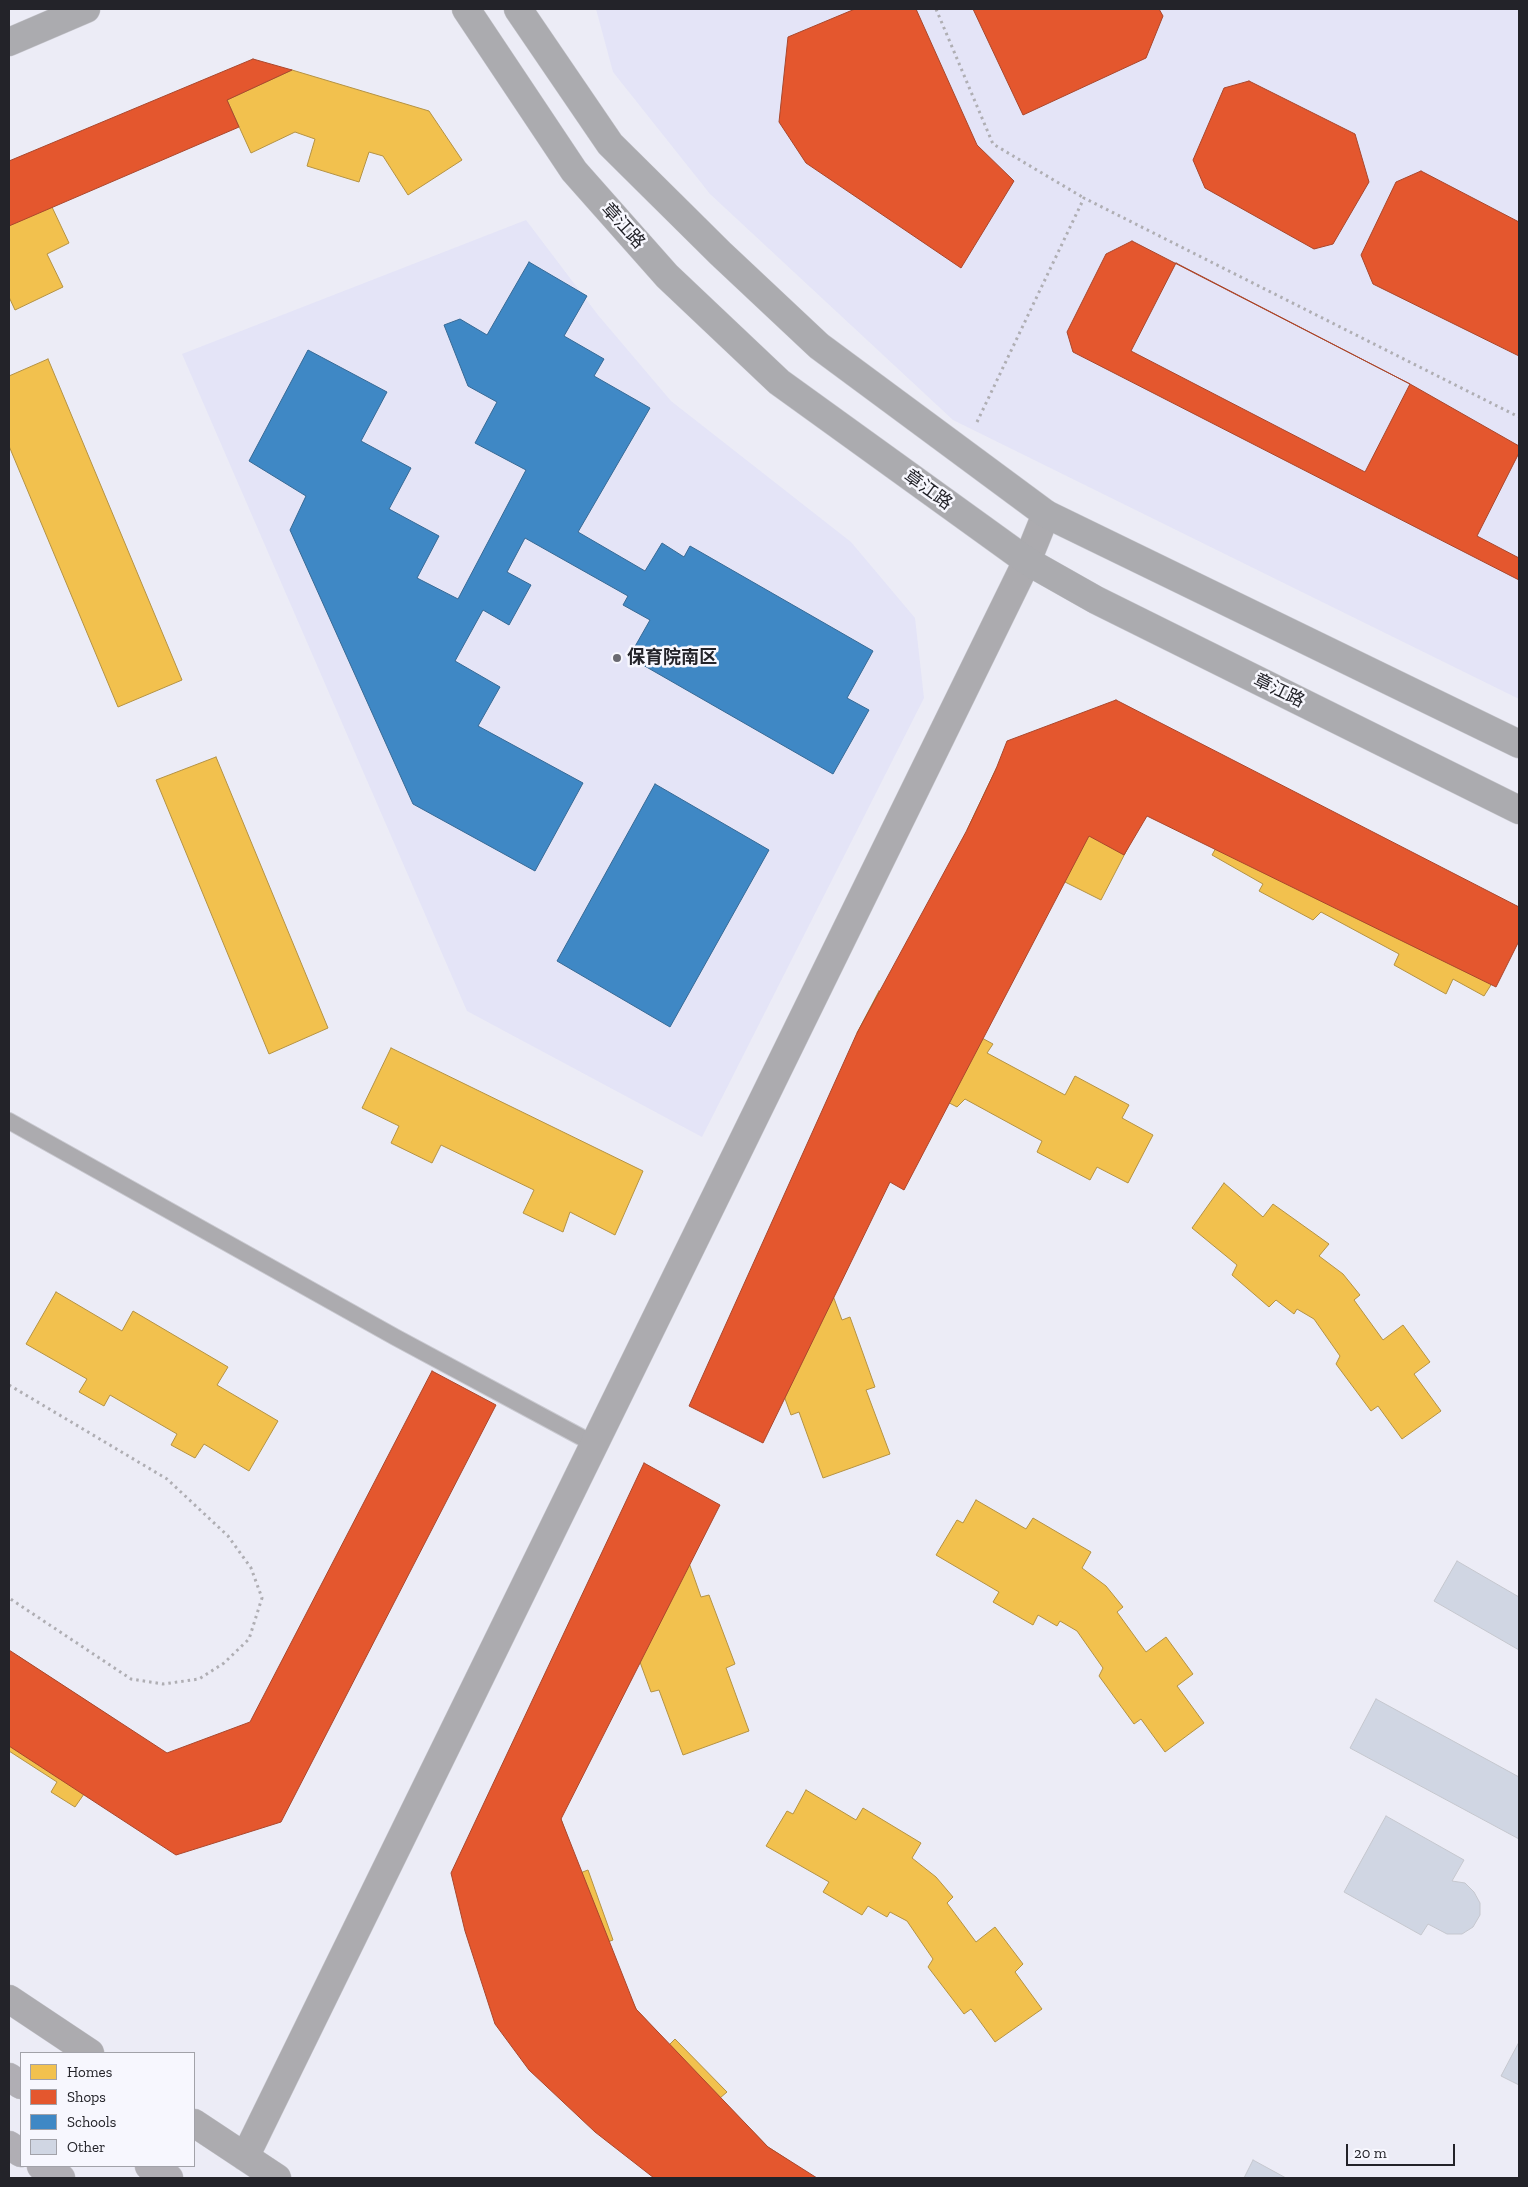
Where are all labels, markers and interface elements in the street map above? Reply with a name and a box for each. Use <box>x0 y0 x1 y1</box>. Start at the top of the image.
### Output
street label: 章江路 <box>597 199 649 253</box>
street label: 章江路 <box>900 465 956 515</box>
place label: 保育院南区 <box>627 647 717 669</box>
marker: 保育院南区 <box>611 652 623 664</box>
street label: 章江路 <box>1250 669 1308 713</box>
legend <box>20 2052 195 2167</box>
text: Homes <box>67 2063 112 2081</box>
text: Shops <box>67 2088 106 2106</box>
text: Schools <box>67 2113 116 2131</box>
scale bar <box>1348 2134 1457 2166</box>
text: Other <box>67 2138 105 2156</box>
text: 20 m <box>1354 2144 1387 2162</box>

